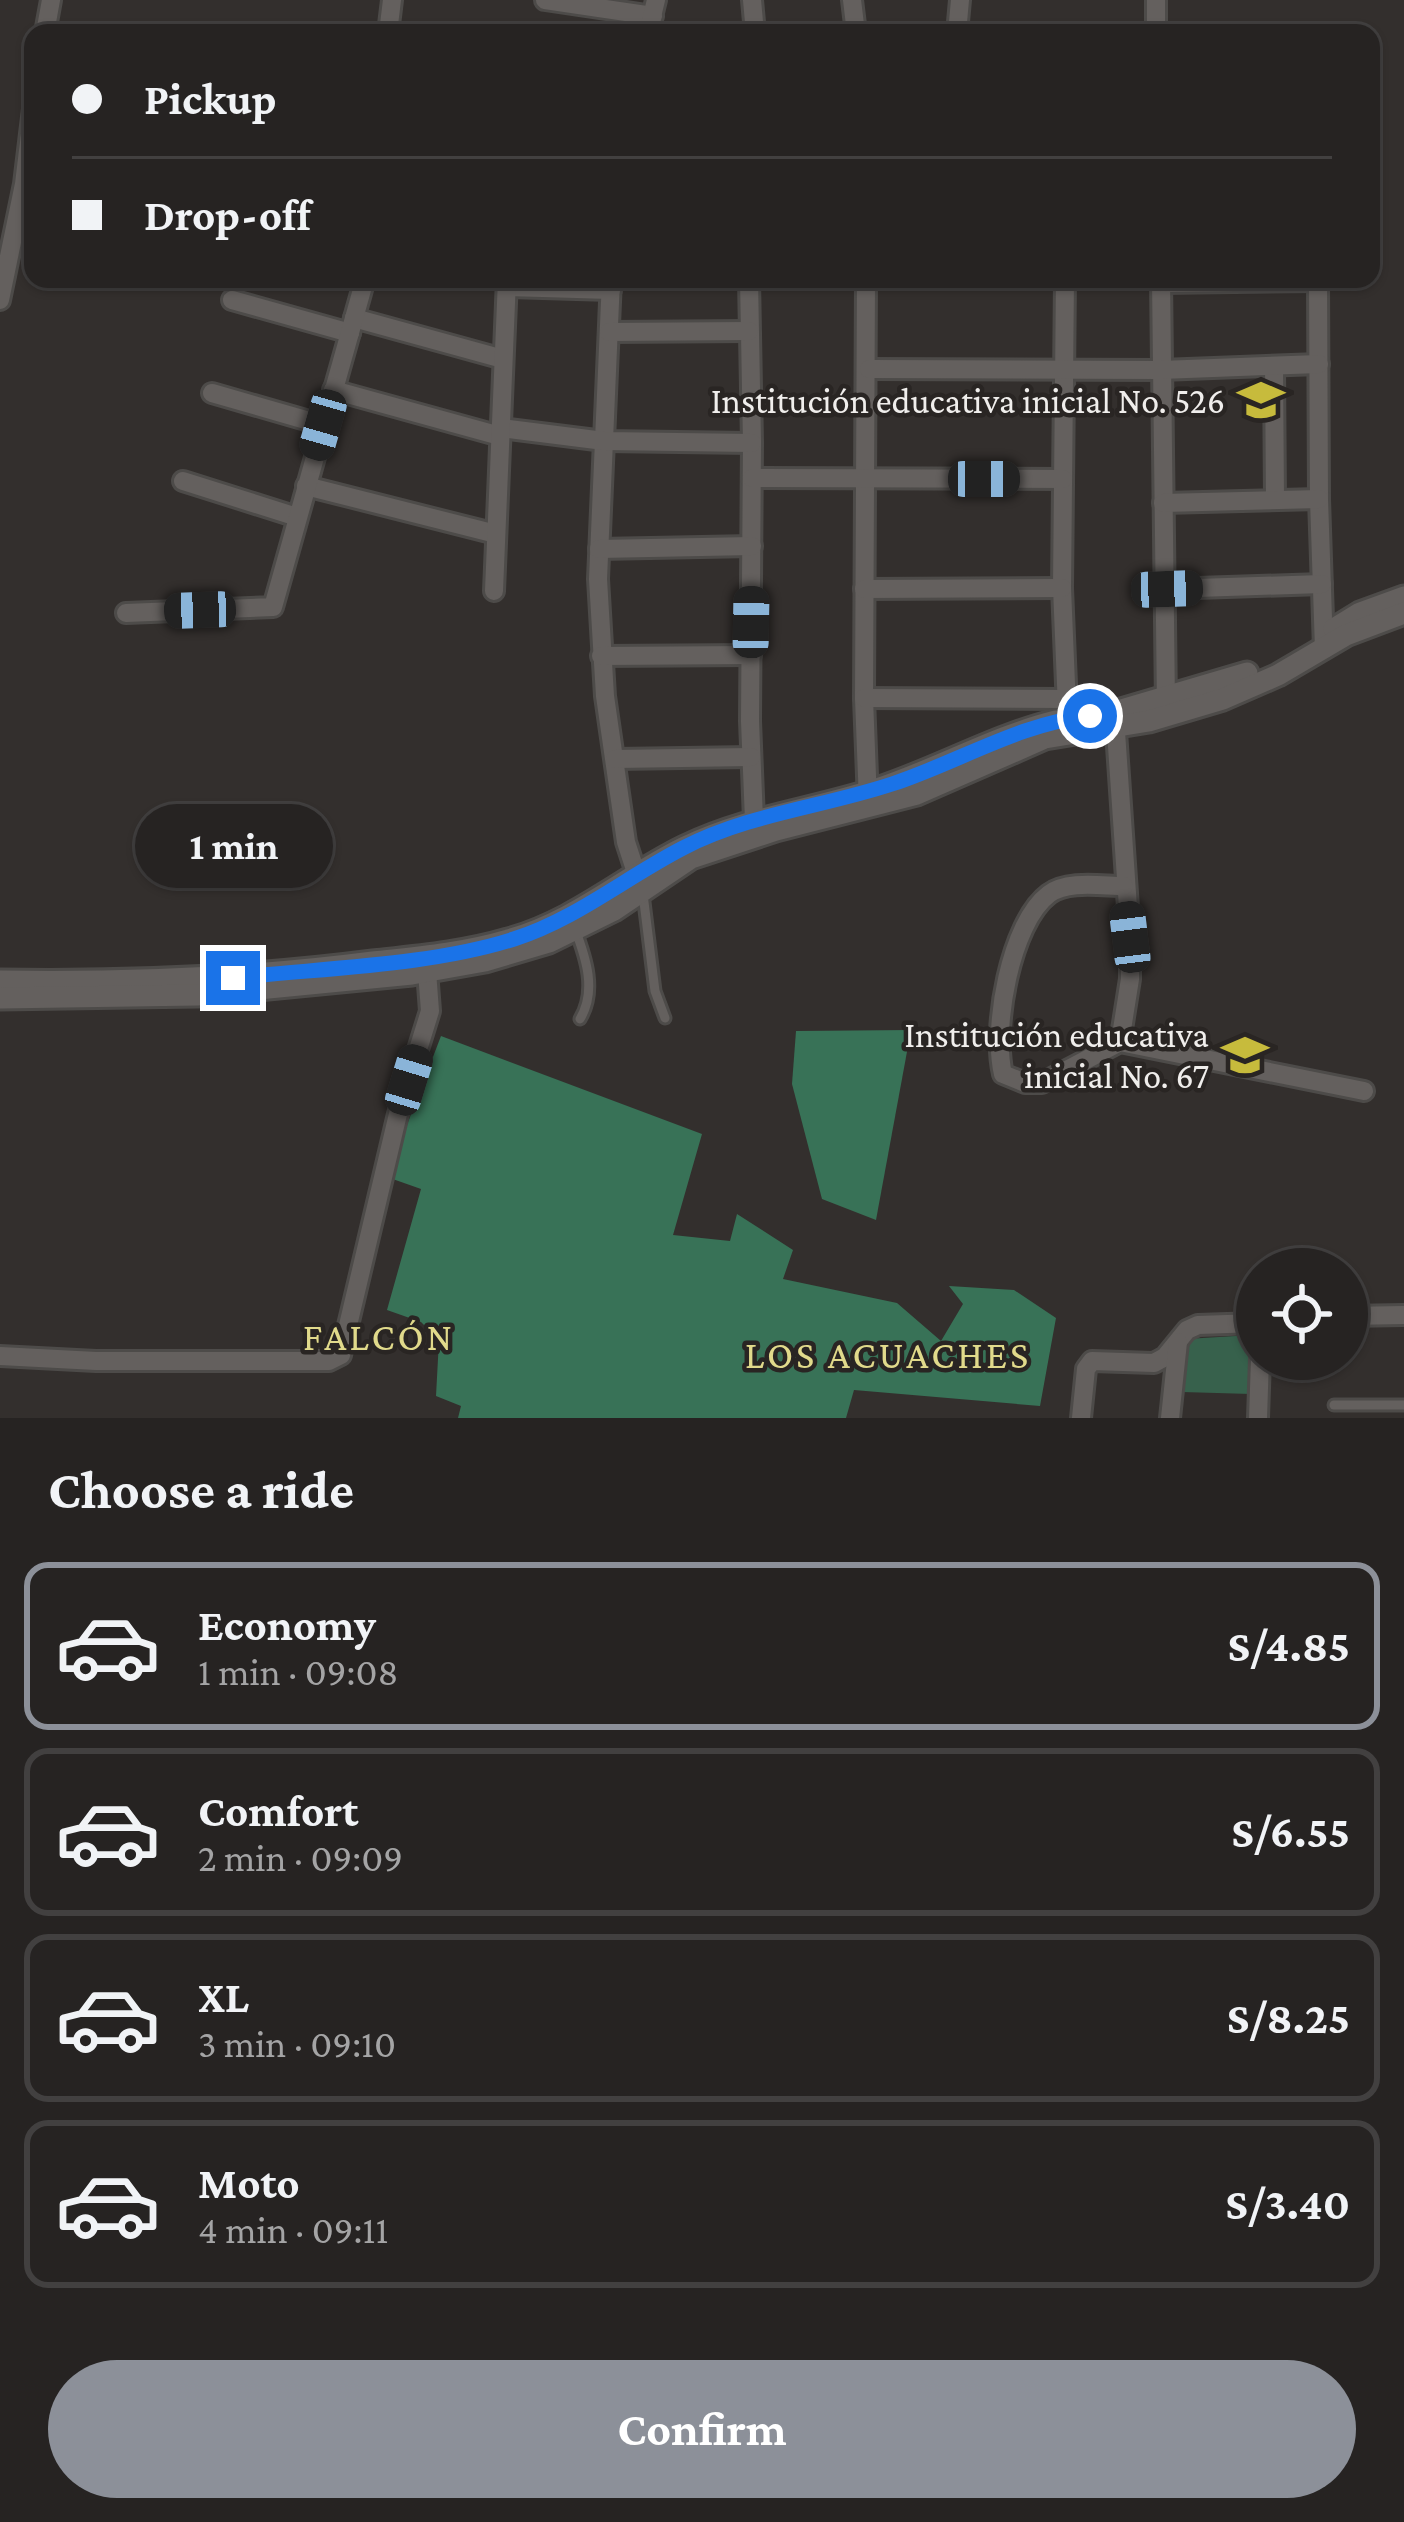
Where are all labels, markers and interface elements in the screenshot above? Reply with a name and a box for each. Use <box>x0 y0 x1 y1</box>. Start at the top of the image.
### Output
text: Pickup <box>144 74 277 124</box>
text: Drop-off <box>144 190 311 240</box>
school or university icon: Institución educativa inicial No. 526 <box>1236 375 1286 425</box>
place label: Institución educativa inicial No. 526 <box>711 381 1225 421</box>
car <box>296 385 350 465</box>
car <box>948 461 1020 497</box>
car <box>1130 570 1204 608</box>
car <box>732 586 770 658</box>
car <box>163 591 237 629</box>
route start <box>1063 689 1117 743</box>
callout: 1 min <box>134 804 332 888</box>
text: 1 min <box>190 824 278 867</box>
car <box>1108 899 1152 975</box>
route end <box>206 951 260 1005</box>
place label: Institución educativa inicial No. 67 <box>904 1015 1209 1096</box>
school or university icon: Institución educativa inicial No. 67 <box>1220 1030 1270 1080</box>
car <box>381 1040 437 1120</box>
map controls <box>1236 1248 1368 1380</box>
button: locate <box>1236 1248 1368 1380</box>
district label: FALCÓN <box>303 1315 455 1358</box>
district label: LOS ACUACHES <box>745 1333 1031 1376</box>
text: Choose a ride <box>48 1460 354 1520</box>
icon: car <box>54 1592 162 1700</box>
text: Economy <box>198 1600 376 1650</box>
text: S/4.85 <box>1228 1621 1350 1671</box>
text: 1 min · 09:08 <box>198 1650 399 1693</box>
icon: car <box>54 1778 162 1886</box>
text: Comfort <box>198 1786 359 1836</box>
text: S/6.55 <box>1231 1807 1350 1857</box>
text: 2 min · 09:09 <box>198 1836 403 1879</box>
icon: car <box>54 1964 162 2072</box>
text: XL <box>198 1972 249 2022</box>
text: S/8.25 <box>1227 1993 1350 2043</box>
text: 3 min · 09:10 <box>198 2022 396 2065</box>
icon: car <box>54 2150 162 2258</box>
text: Moto <box>198 2158 300 2208</box>
text: S/3.40 <box>1225 2179 1350 2229</box>
text: 4 min · 09:11 <box>198 2208 388 2251</box>
button: Confirm <box>48 2360 1356 2498</box>

